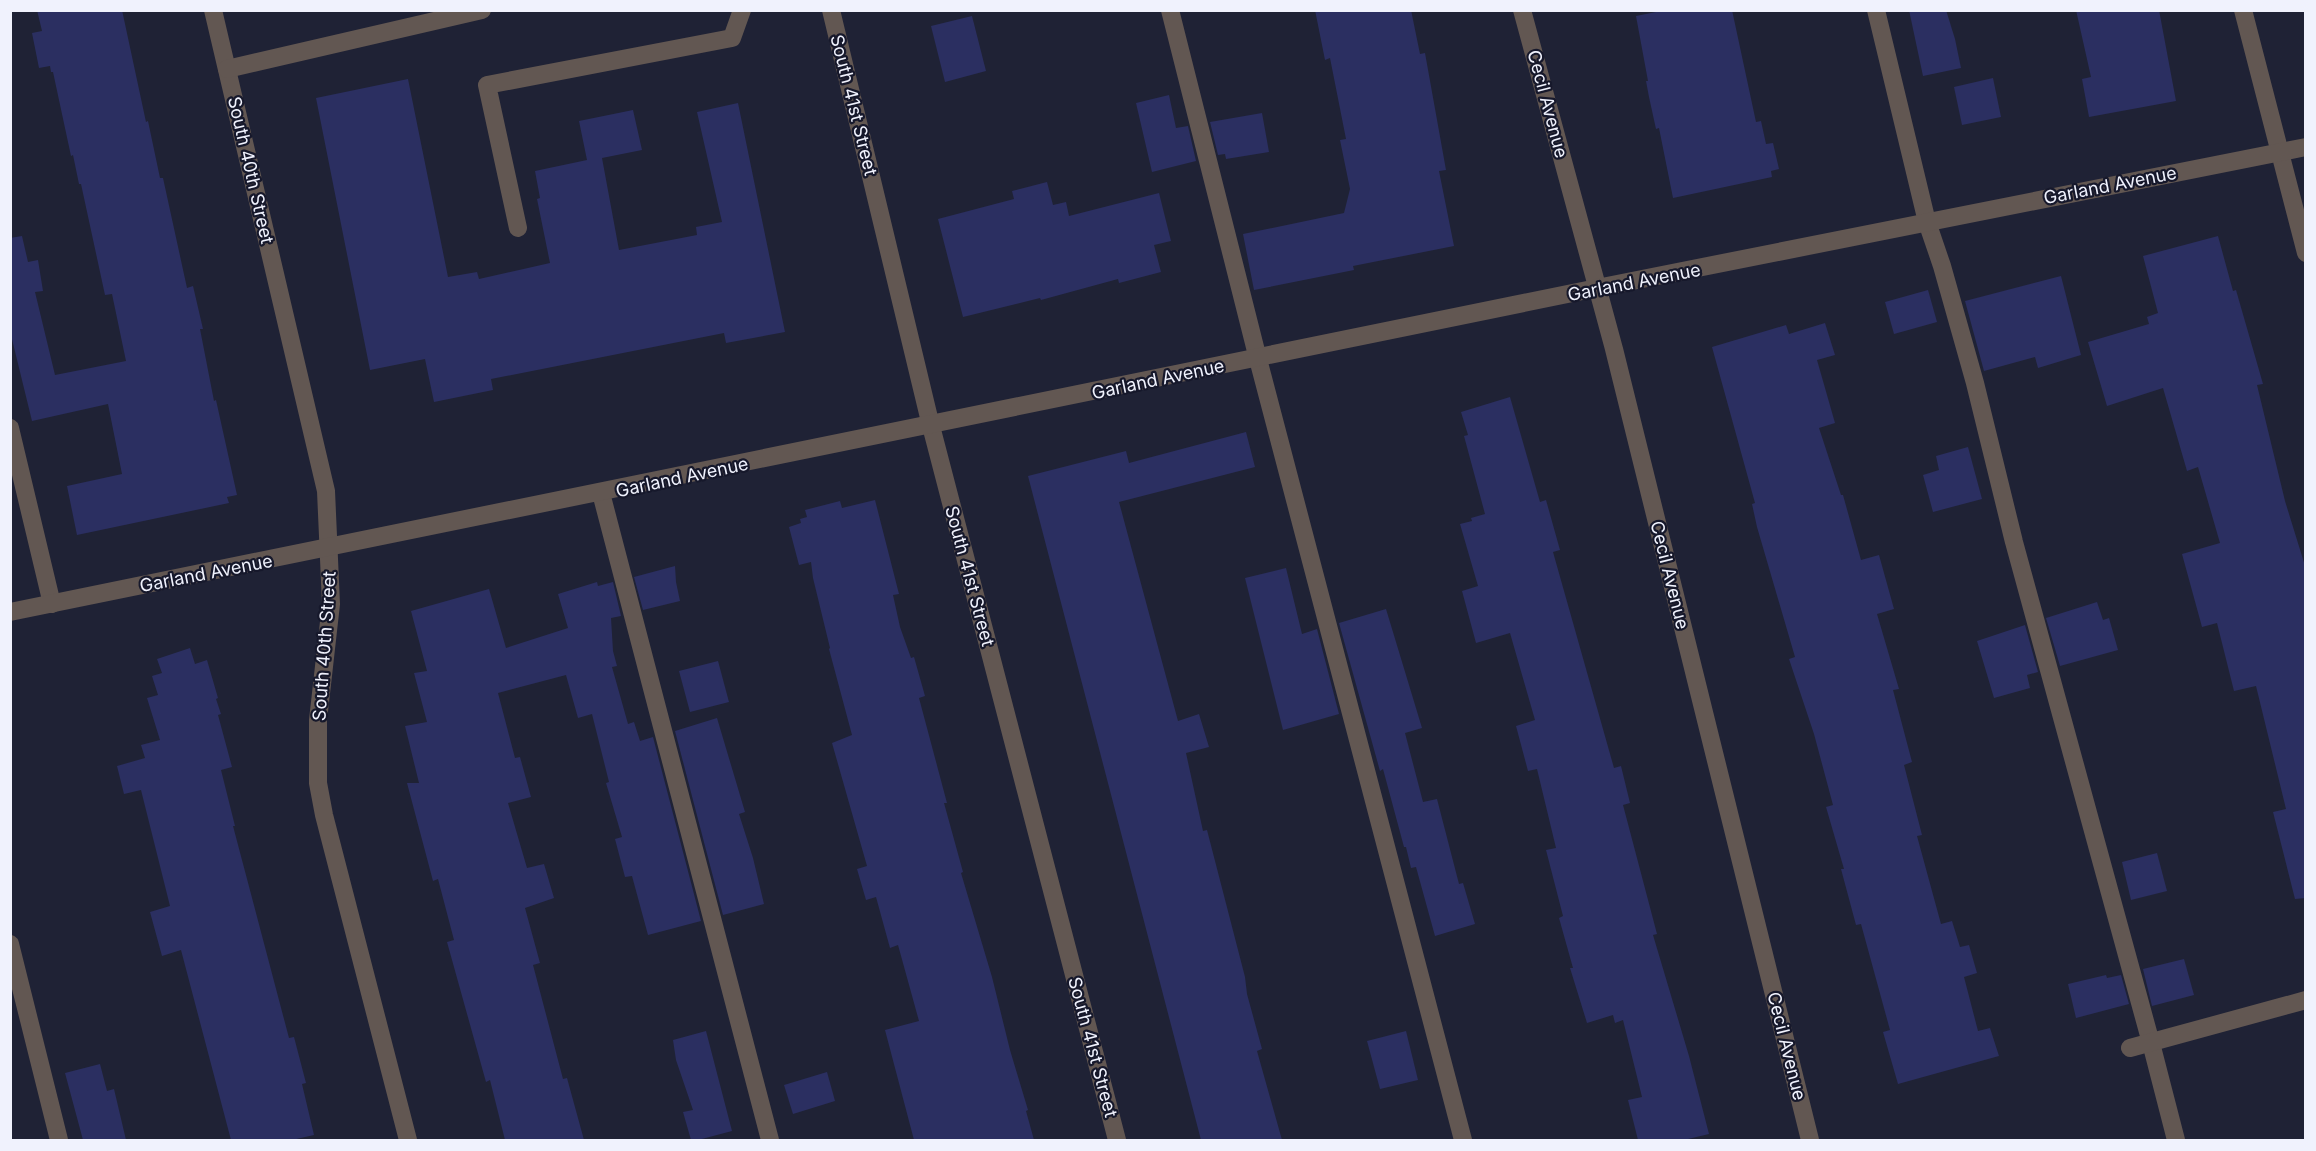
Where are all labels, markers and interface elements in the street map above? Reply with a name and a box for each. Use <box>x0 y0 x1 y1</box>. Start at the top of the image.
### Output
street label: South 41st Street <box>826 32 882 178</box>
street label: Cecil Avenue <box>1524 48 1572 160</box>
street label: South 40th Street <box>224 94 278 246</box>
street label: Garland Avenue <box>2042 162 2178 208</box>
street label: Garland Avenue <box>1566 259 1702 305</box>
street label: Garland Avenue <box>1090 355 1226 403</box>
street label: Garland Avenue <box>614 453 750 501</box>
street label: South 41st Street <box>941 504 999 649</box>
street label: Cecil Avenue <box>1646 519 1694 631</box>
street label: Garland Avenue <box>138 550 274 596</box>
street label: South 40th Street <box>308 570 340 722</box>
street label: South 41st Street <box>1064 975 1122 1120</box>
street label: Cecil Avenue <box>1763 990 1811 1102</box>

